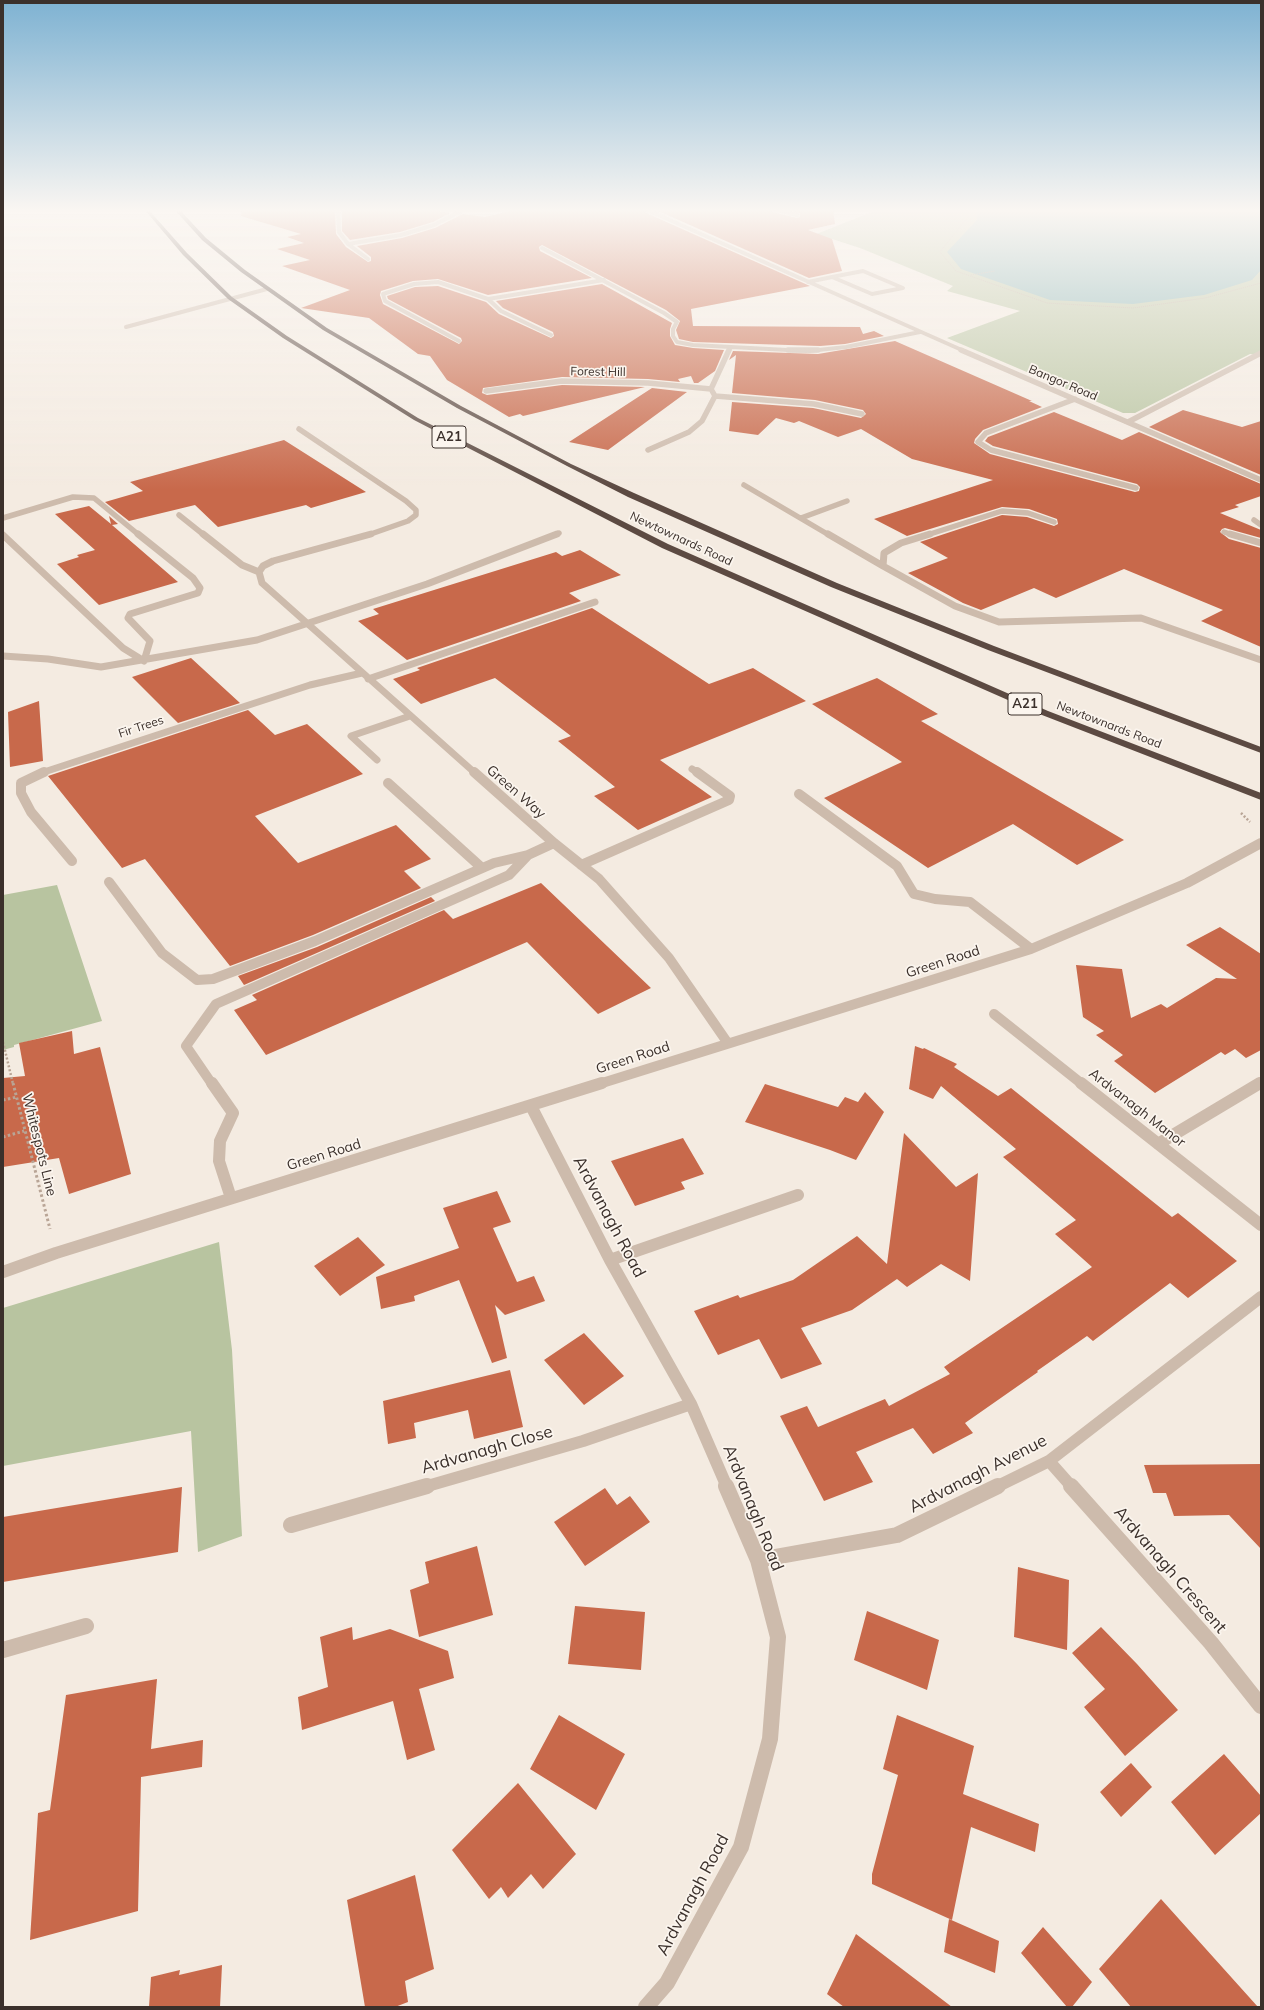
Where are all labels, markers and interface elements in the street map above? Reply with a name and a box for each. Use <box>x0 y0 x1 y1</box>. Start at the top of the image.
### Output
street label: Bangor Road <box>1026 362 1100 404</box>
street label: Forest Hill <box>570 364 626 380</box>
road number: A21 <box>432 426 466 448</box>
street label: Newtownards Road <box>627 509 735 569</box>
road number: A21 <box>1008 693 1042 715</box>
street label: Newtownards Road <box>1054 698 1164 752</box>
street label: Fir Trees <box>117 713 165 741</box>
street label: Green Way <box>483 762 549 822</box>
street label: Green Road <box>904 942 982 982</box>
street label: Green Road <box>594 1038 672 1078</box>
street label: Ardvanagh Manor <box>1085 1065 1189 1151</box>
street label: Whitespots Line <box>18 1092 60 1198</box>
street label: Green Road <box>285 1136 363 1174</box>
street label: Ardvanagh Road <box>568 1153 650 1281</box>
street label: Ardvanagh Close <box>419 1421 555 1479</box>
street label: Ardvanagh Avenue <box>906 1430 1050 1518</box>
street label: Ardvanagh Road <box>718 1442 788 1574</box>
street label: Ardvanagh Crescent <box>1109 1502 1231 1638</box>
street label: Ardvanagh Road <box>652 1831 734 1959</box>

